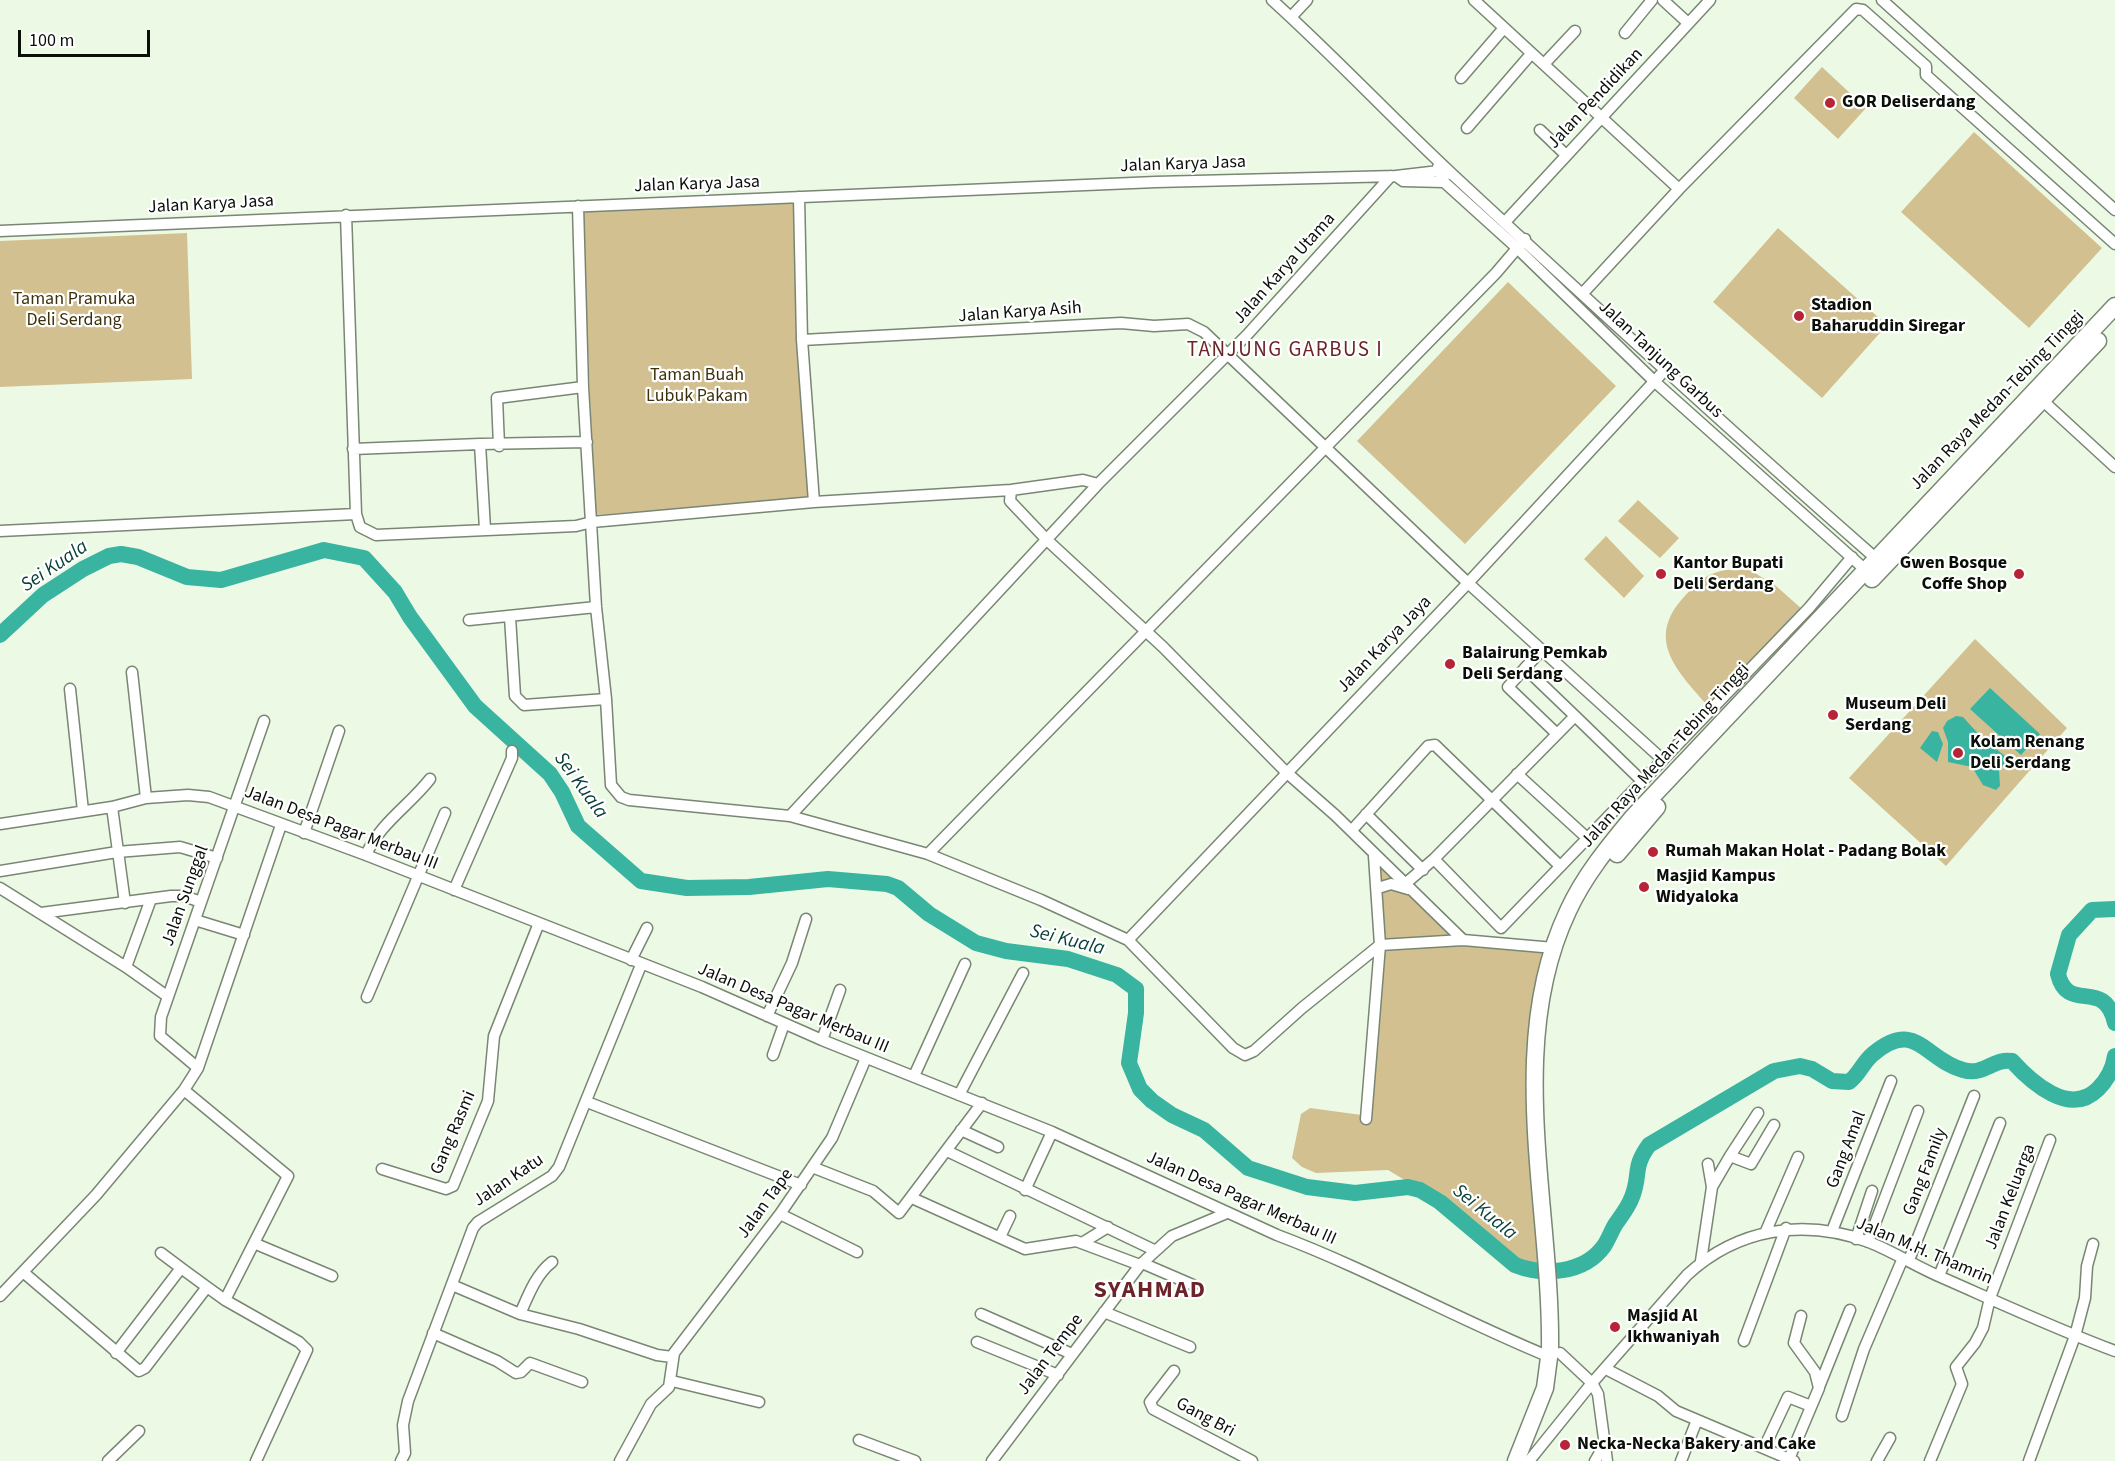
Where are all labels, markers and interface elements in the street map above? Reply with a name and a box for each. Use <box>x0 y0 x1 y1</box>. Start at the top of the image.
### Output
scale bar <box>21 18 153 56</box>
text: 100 m <box>29 28 74 53</box>
street label: Jalan Pendidikan <box>1544 44 1648 154</box>
place label: GOR Deliserdang <box>1842 92 1975 114</box>
marker: GOR Deliserdang <box>1823 96 1837 110</box>
street label: Jalan Karya Jasa <box>1120 152 1246 178</box>
street label: Jalan Karya Jasa <box>634 172 760 198</box>
street label: Jalan Karya Jasa <box>148 191 274 219</box>
street label: Jalan Karya Utama <box>1229 209 1341 329</box>
park label: Taman Pramuka Deli Serdang <box>13 289 135 332</box>
place label: Stadion Baharuddin Siregar <box>1811 295 1965 338</box>
street label: Jalan Tanjung Garbus <box>1593 297 1727 423</box>
street label: Jalan Karya Asih <box>958 298 1082 328</box>
street label: Jalan Raya Medan-Tebing Tinggi <box>1906 307 2090 495</box>
marker: Stadion Baharuddin Siregar <box>1792 309 1806 323</box>
district label: TANJUNG GARBUS I <box>1187 338 1383 364</box>
park label: Taman Buah Lubuk Pakam <box>646 365 748 407</box>
water label: Sei Kuala <box>17 536 93 598</box>
place label: Kantor Bupati Deli Serdang <box>1673 553 1783 596</box>
place label: Gwen Bosque Coffe Shop <box>1900 553 2007 596</box>
marker: Kantor Bupati Deli Serdang <box>1654 567 1668 581</box>
marker: Gwen Bosque Coffe Shop <box>2012 567 2026 581</box>
street label: Jalan Karya Jaya <box>1333 592 1437 698</box>
place label: Balairung Pemkab Deli Serdang <box>1462 643 1607 686</box>
marker: Balairung Pemkab Deli Serdang <box>1443 657 1457 671</box>
street label: Jalan Raya Medan-Tebing Tinggi <box>1577 659 1755 853</box>
place label: Museum Deli Serdang <box>1845 694 1946 736</box>
marker: Museum Deli Serdang <box>1826 708 1840 722</box>
place label: Kolam Renang Deli Serdang <box>1970 732 2084 774</box>
marker: Kolam Renang Deli Serdang <box>1951 746 1965 760</box>
water label: Sei Kuala <box>548 748 612 824</box>
street label: Jalan Desa Pagar Merbau III <box>241 782 441 876</box>
place label: Rumah Makan Holat - Padang Bolak <box>1665 841 1946 863</box>
street label: Jalan Sunggal <box>158 843 214 949</box>
marker: Rumah Makan Holat - Padang Bolak <box>1646 845 1660 859</box>
place label: Masjid Kampus Widyaloka <box>1656 866 1776 908</box>
marker: Masjid Kampus Widyaloka <box>1637 880 1651 894</box>
water label: Sei Kuala <box>1027 920 1107 962</box>
street label: Jalan Desa Pagar Merbau III <box>694 959 892 1059</box>
street label: Gang Rasmi <box>427 1088 481 1178</box>
street label: Gang Amal <box>1822 1108 1872 1192</box>
street label: Gang Family <box>1899 1125 1953 1219</box>
street label: Jalan Keluarga <box>1981 1141 2041 1253</box>
street label: Jalan Desa Pagar Merbau III <box>1143 1147 1339 1251</box>
street label: Jalan Katu <box>470 1150 548 1212</box>
street label: Jalan Tape <box>733 1165 799 1243</box>
water label: Sei Kuala <box>1447 1180 1521 1246</box>
street label: Jalan M.H. Thamrin <box>1853 1214 1995 1290</box>
district label: SYAHMAD <box>1094 1278 1206 1306</box>
place label: Masjid Al Ikhwaniyah <box>1627 1306 1720 1348</box>
street label: Jalan Tempe <box>1013 1310 1089 1400</box>
marker: Masjid Al Ikhwaniyah <box>1608 1320 1622 1334</box>
street label: Gang Bri <box>1172 1393 1238 1443</box>
place label: Necka-Necka Bakery and Cake <box>1577 1434 1816 1456</box>
marker: Necka-Necka Bakery and Cake <box>1558 1438 1572 1452</box>

